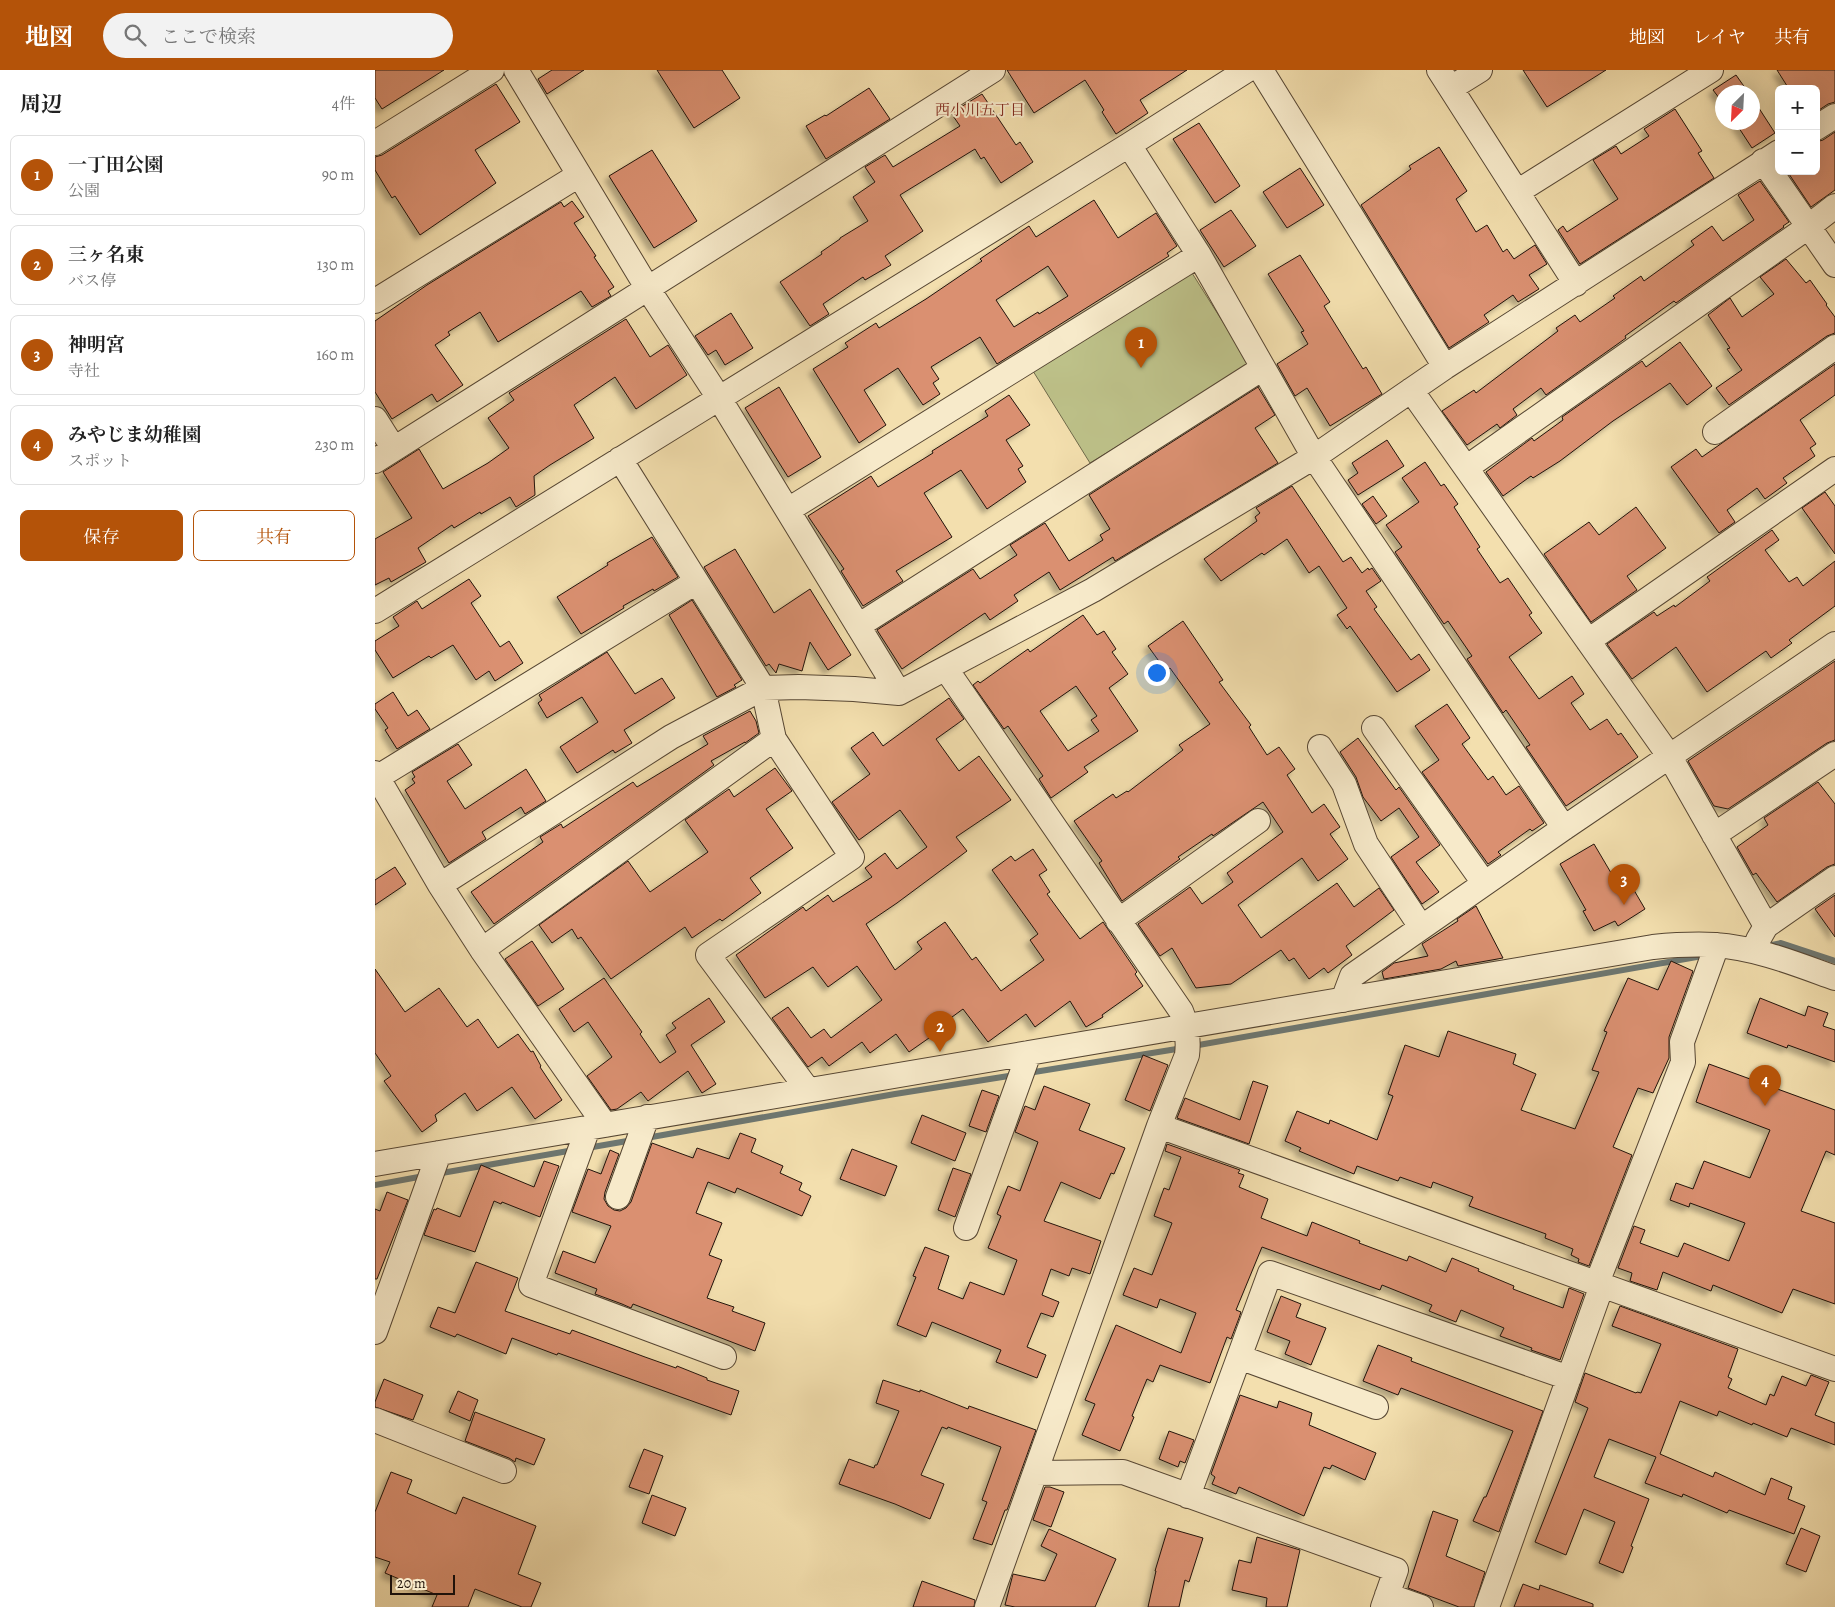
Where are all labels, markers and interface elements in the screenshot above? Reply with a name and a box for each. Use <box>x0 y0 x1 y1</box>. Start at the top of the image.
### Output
search box <box>103 13 453 58</box>
text: 地図 <box>25 21 73 53</box>
icon: search <box>121 21 149 49</box>
text: ここで検索 <box>161 24 256 50</box>
text: 地図 <box>1629 25 1665 49</box>
text: レイヤ <box>1693 25 1746 49</box>
text: 共有 <box>1774 25 1810 49</box>
north arrow <box>1715 85 1760 130</box>
map controls <box>1775 85 1820 175</box>
button: + <box>1775 85 1820 130</box>
text: 周辺 <box>20 90 62 118</box>
text: 4件 <box>332 93 355 115</box>
district label: 西小川五丁目 <box>935 100 1025 120</box>
button: − <box>1775 130 1820 175</box>
text: 一丁田公園 <box>68 152 163 178</box>
text: 1 <box>34 164 40 186</box>
text: 90 m <box>322 164 354 186</box>
text: 公園 <box>68 180 100 202</box>
text: 三ヶ名東 <box>68 242 144 268</box>
text: 2 <box>33 254 41 276</box>
text: 130 m <box>317 254 354 276</box>
text: バス停 <box>68 270 116 292</box>
pin: 1 <box>1125 327 1157 368</box>
text: 神明宮 <box>68 332 125 358</box>
text: 3 <box>34 344 40 366</box>
text: 160 m <box>316 344 354 366</box>
text: 寺社 <box>68 360 100 382</box>
text: みやじま幼稚園 <box>68 422 201 448</box>
text: 4 <box>33 434 41 456</box>
text: 230 m <box>315 434 354 456</box>
text: スポット <box>68 450 132 472</box>
button: 保存 <box>20 510 183 561</box>
button: 共有 <box>193 510 355 561</box>
your location <box>1144 660 1170 686</box>
pin: 3 <box>1608 864 1640 905</box>
pin: 2 <box>924 1011 956 1052</box>
pin: 4 <box>1749 1065 1781 1106</box>
scale bar <box>390 1572 455 1595</box>
text: 20 m <box>397 1574 426 1593</box>

